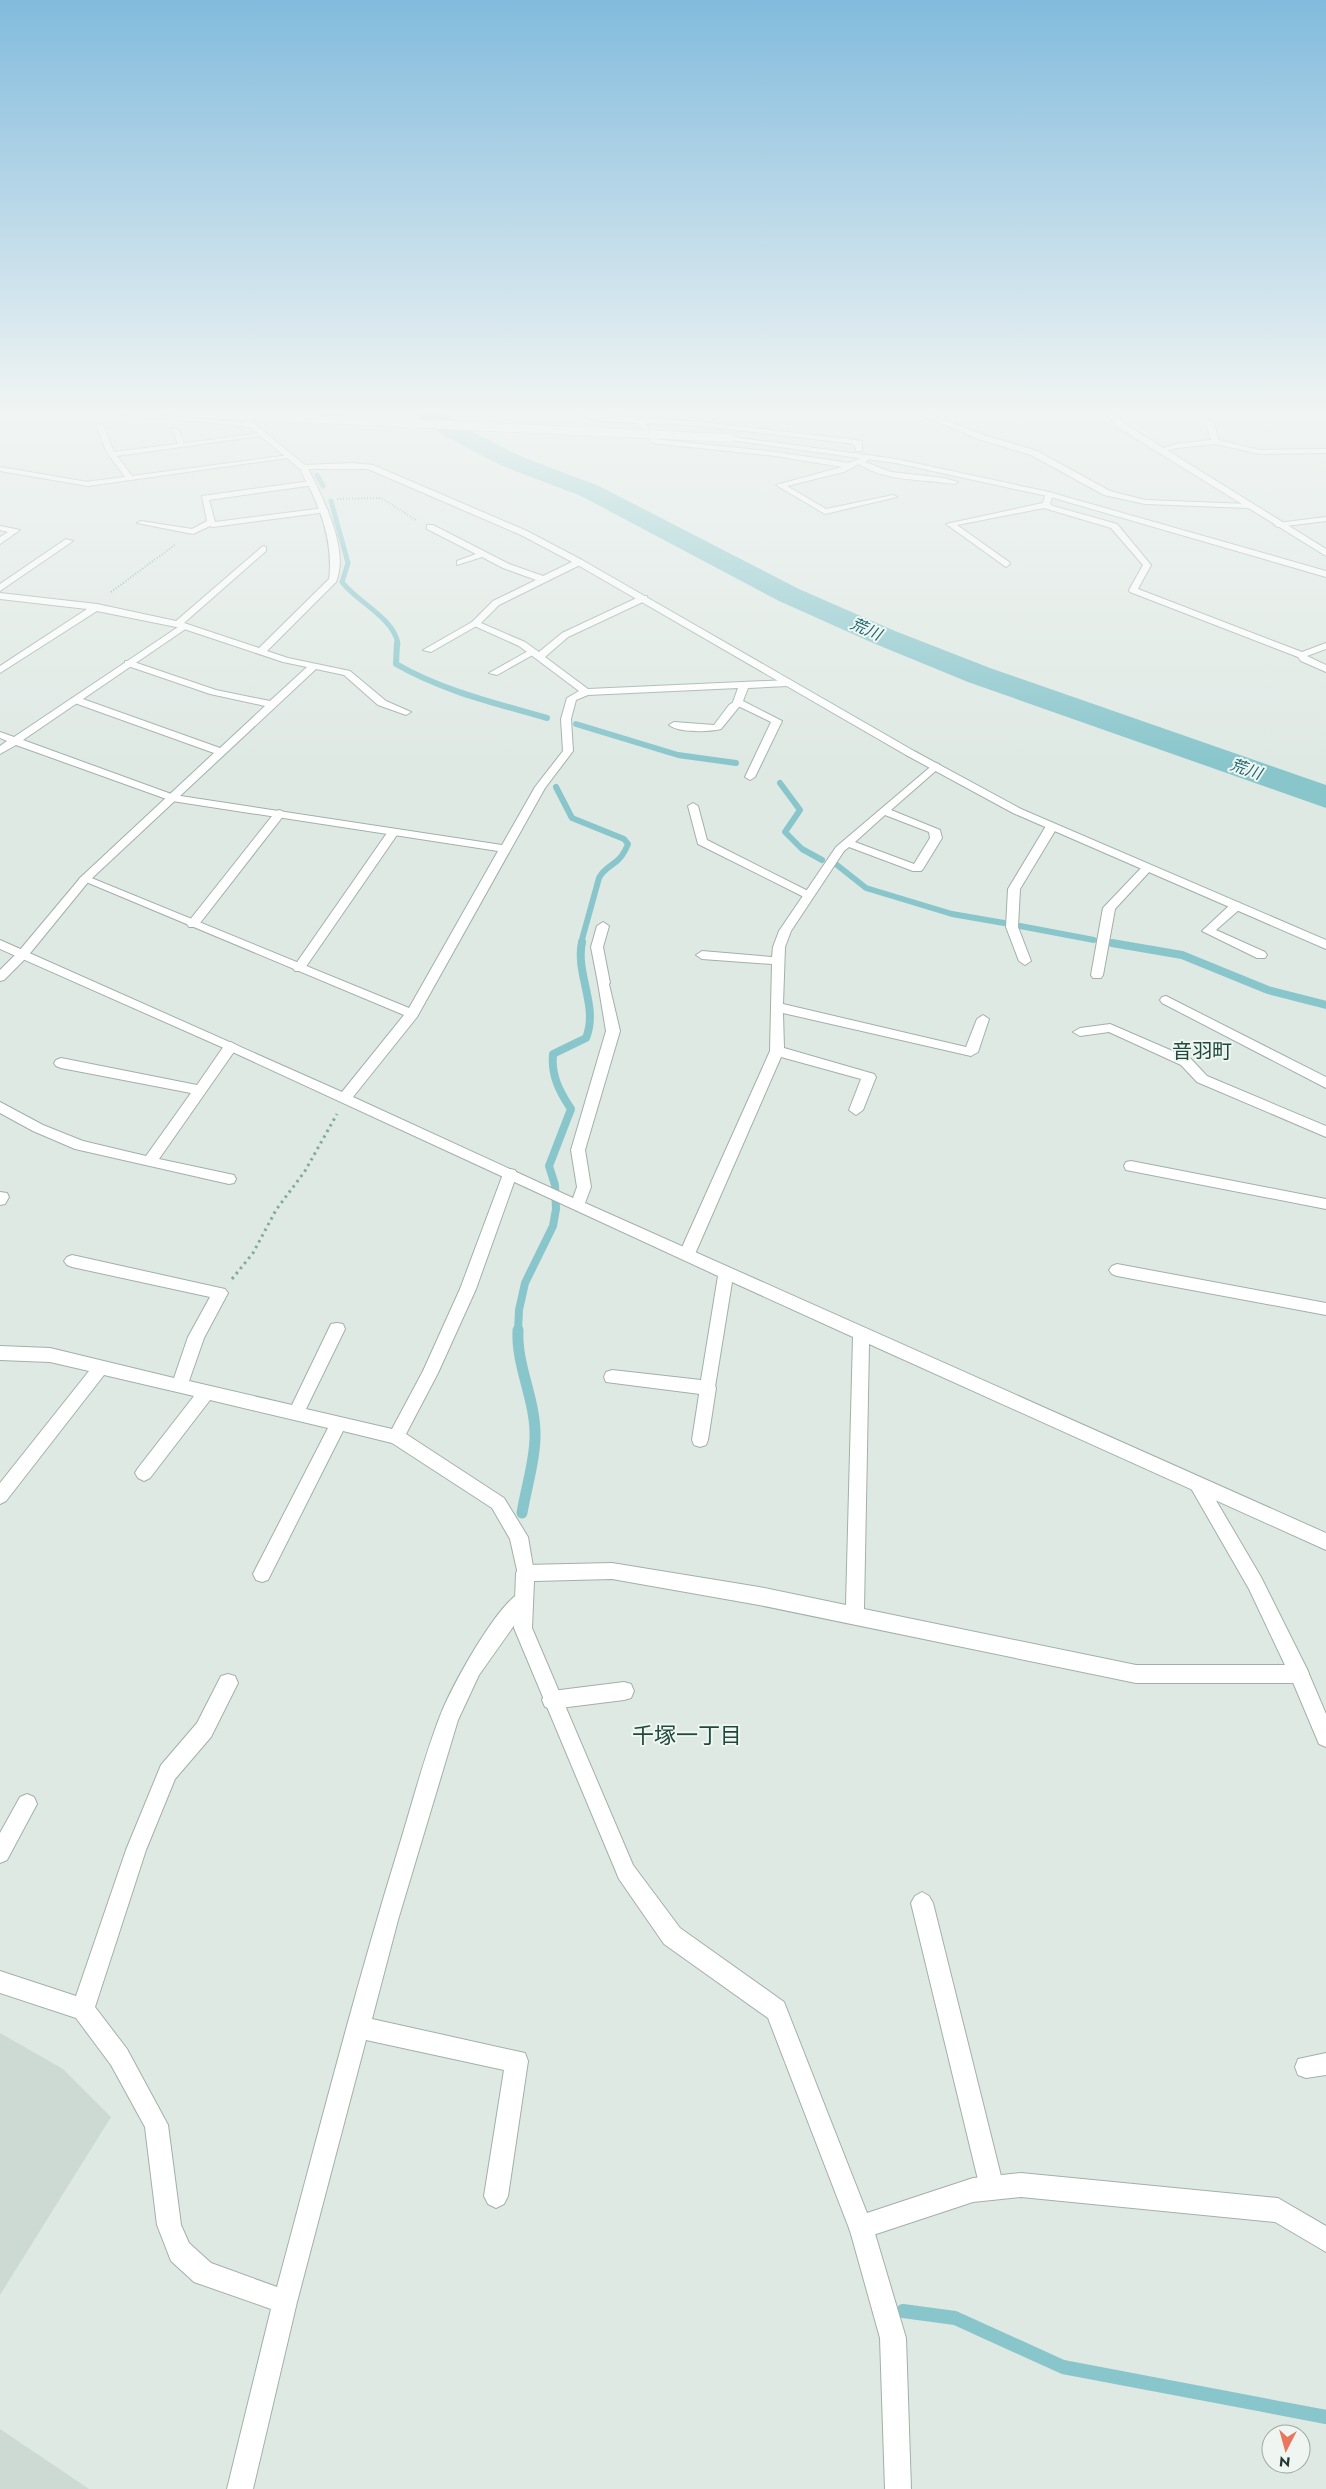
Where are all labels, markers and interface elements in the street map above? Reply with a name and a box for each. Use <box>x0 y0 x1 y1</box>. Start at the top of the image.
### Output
water label: 荒川 <box>847 612 887 647</box>
water label: 荒川 <box>1227 753 1267 786</box>
district label: 音羽町 <box>1172 1037 1232 1066</box>
district label: 千塚一丁目 <box>632 1719 742 1751</box>
north arrow <box>1261 2424 1311 2474</box>
text: N <box>1278 2451 1291 2472</box>

